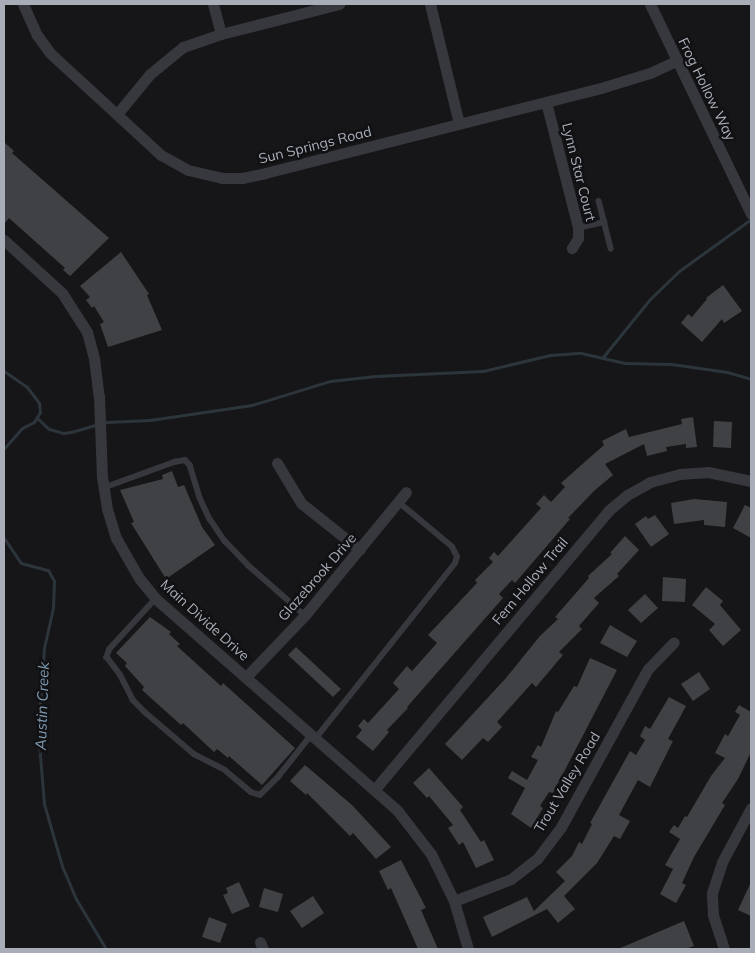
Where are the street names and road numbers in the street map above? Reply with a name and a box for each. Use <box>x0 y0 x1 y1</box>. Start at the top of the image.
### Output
street label: Frog Hollow Way <box>675 35 739 143</box>
street label: Lynn Star Court <box>559 121 599 223</box>
street label: Sun Springs Road <box>257 123 373 167</box>
street label: Glazebrook Drive <box>274 530 360 624</box>
street label: Fern Hollow Trail <box>489 534 571 628</box>
street label: Main Divide Drive <box>157 576 253 664</box>
street label: Trout Valley Road <box>530 729 604 835</box>

